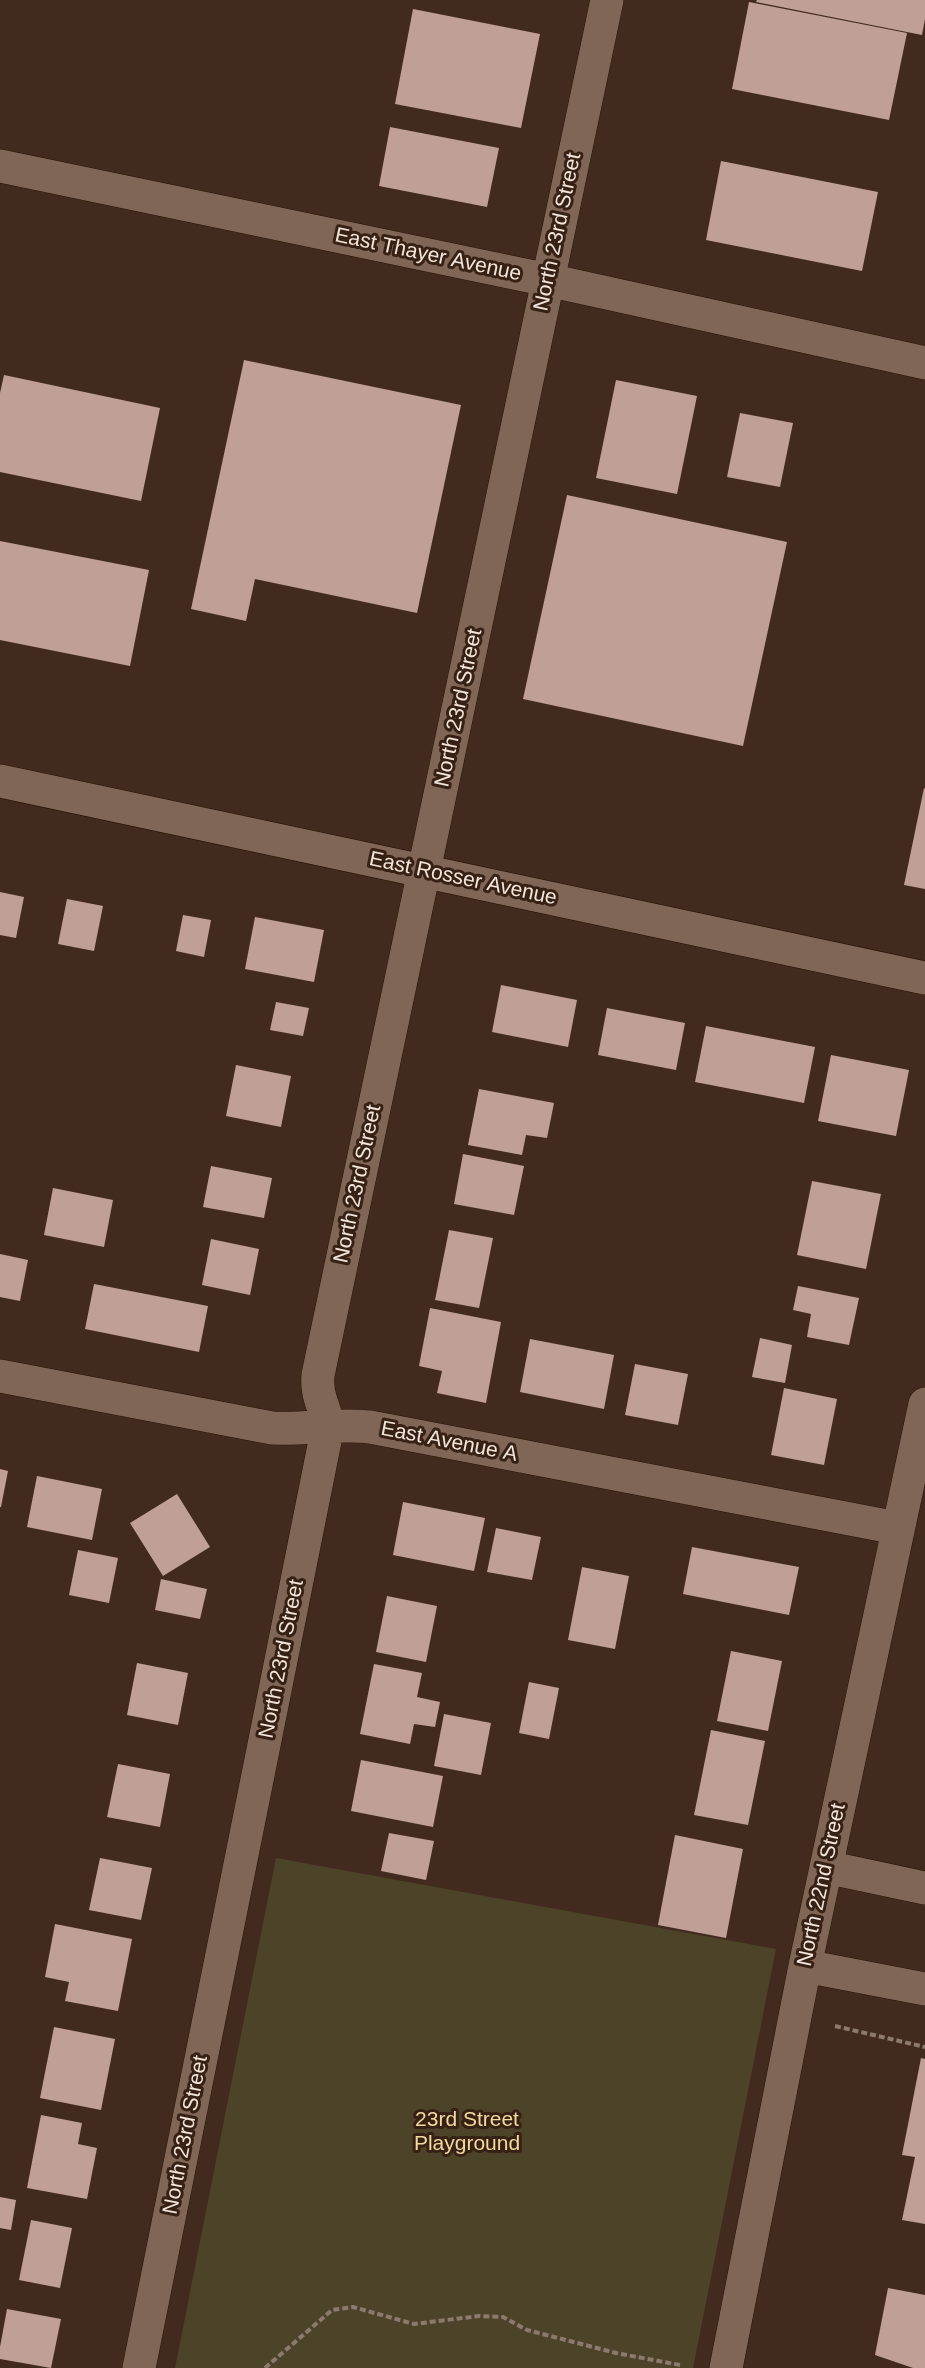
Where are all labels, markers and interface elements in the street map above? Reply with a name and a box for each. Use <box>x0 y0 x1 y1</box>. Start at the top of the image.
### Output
street label: North 23rd Street <box>529 151 587 313</box>
street label: East Thayer Avenue <box>333 223 523 287</box>
street label: North 23rd Street <box>430 627 488 789</box>
street label: East Rosser Avenue <box>367 847 559 911</box>
street label: North 23rd Street <box>329 1103 387 1265</box>
street label: East Avenue A <box>379 1416 519 1468</box>
street label: North 23rd Street <box>254 1578 310 1740</box>
street label: North 22nd Street <box>792 1801 852 1969</box>
street label: North 23rd Street <box>158 2054 214 2216</box>
park label: 23rd Street Playground <box>414 2107 520 2157</box>

